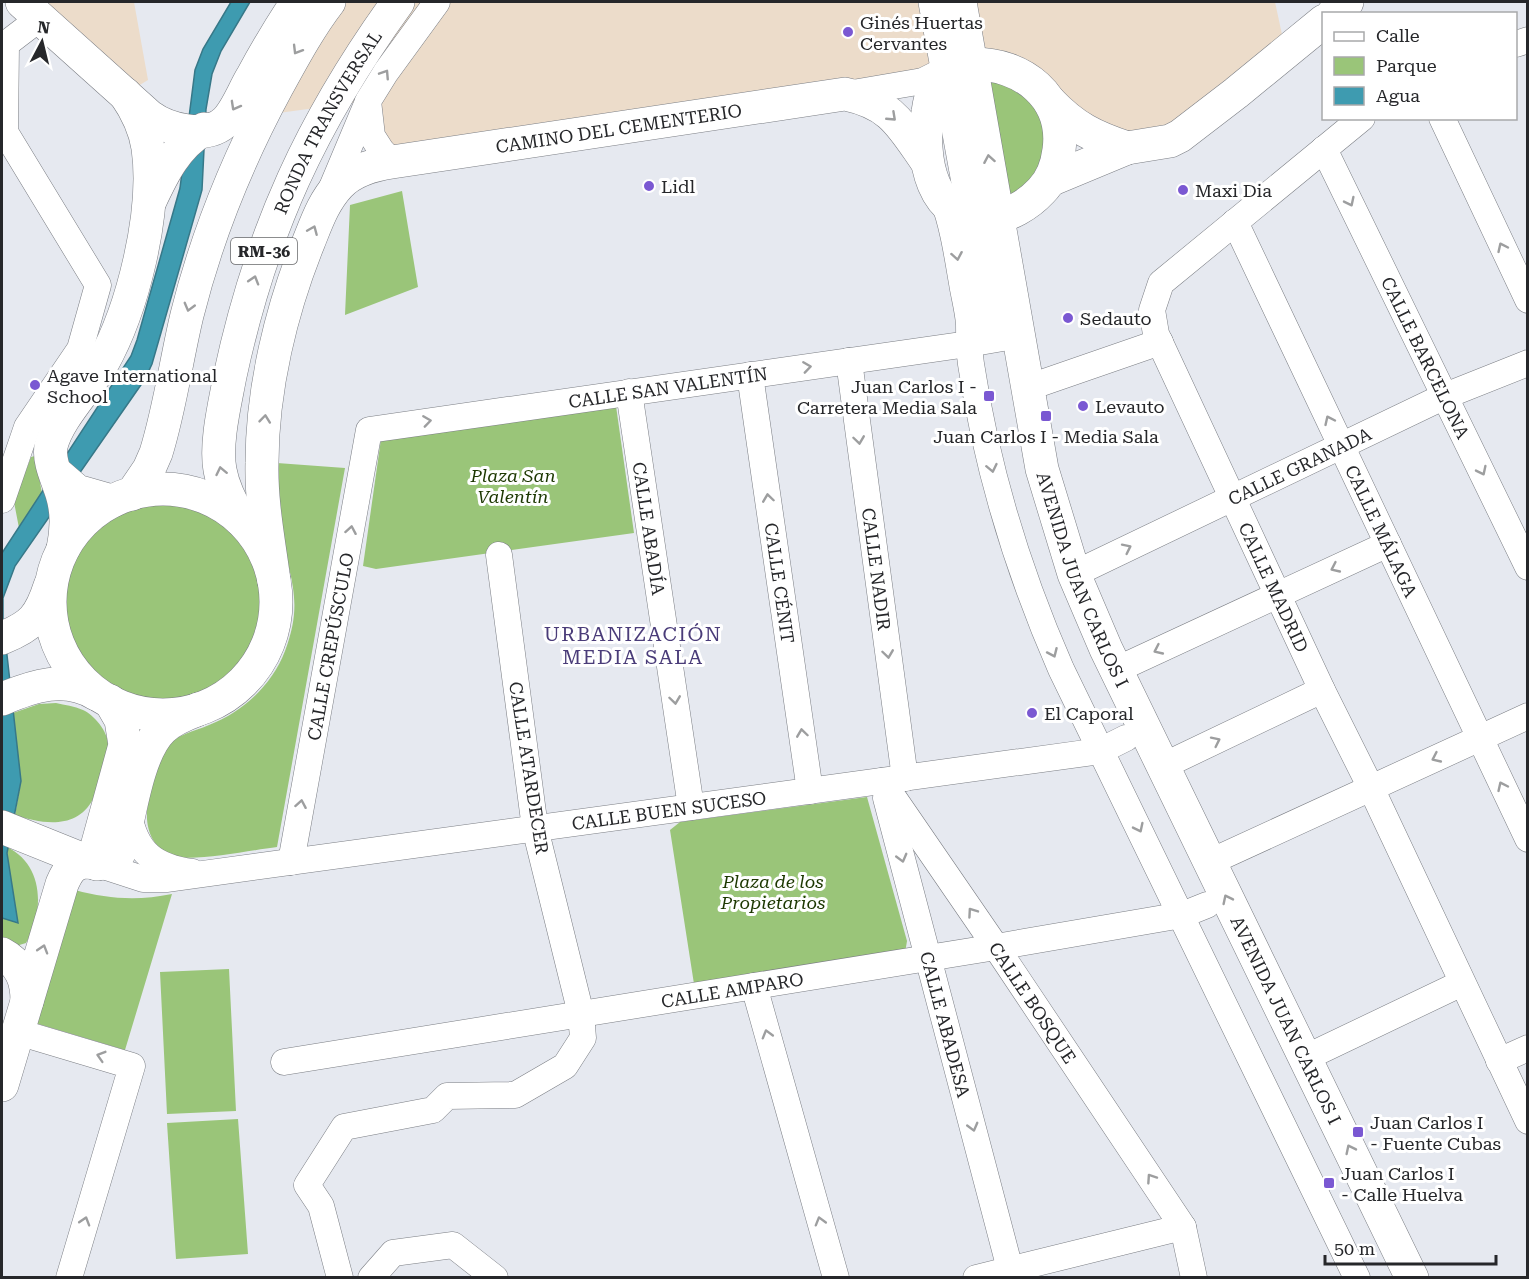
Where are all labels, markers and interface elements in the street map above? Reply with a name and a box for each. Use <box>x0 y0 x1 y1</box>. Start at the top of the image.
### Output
north arrow <box>12 12 72 72</box>
place label: Ginés Huertas Cervantes <box>860 12 983 54</box>
legend <box>1322 12 1517 120</box>
text: N <box>36 17 51 38</box>
marker: Ginés Huertas Cervantes <box>841 25 855 39</box>
text: Calle <box>1376 25 1420 46</box>
street label: RONDA TRANSVERSAL <box>269 26 386 217</box>
one-way arrow <box>293 44 305 54</box>
text: Parque <box>1376 55 1437 76</box>
one-way arrow <box>378 70 390 80</box>
text: Agua <box>1376 85 1420 106</box>
street label: CAMINO DEL CEMENTERIO <box>494 99 743 157</box>
one-way arrow <box>231 100 242 110</box>
one-way arrow <box>886 110 896 121</box>
one-way arrow <box>983 154 996 164</box>
place label: Lidl <box>661 176 695 197</box>
marker: Lidl <box>642 179 656 193</box>
place label: Maxi Dia <box>1195 180 1272 201</box>
marker: Maxi Dia <box>1176 183 1190 197</box>
one-way arrow <box>1343 195 1354 206</box>
one-way arrow <box>306 226 318 237</box>
road number: RM-36 <box>231 238 297 264</box>
one-way arrow <box>1498 243 1510 254</box>
one-way arrow <box>951 251 963 260</box>
street label: CALLE BARCELONA <box>1377 273 1474 442</box>
one-way arrow <box>247 275 260 286</box>
one-way arrow <box>184 301 197 311</box>
place label: Sedauto <box>1080 308 1151 329</box>
marker: Sedauto <box>1061 311 1075 325</box>
one-way arrow <box>802 361 812 373</box>
street label: CALLE SAN VALENTÍN <box>567 362 769 412</box>
place label: Agave International School <box>47 365 218 407</box>
place label: Juan Carlos I - Carretera Media Sala <box>797 376 977 418</box>
marker: Agave International School <box>28 378 42 392</box>
marker: Juan Carlos I - Carretera Media Sala <box>982 389 996 403</box>
place label: Levauto <box>1095 396 1164 417</box>
marker: Levauto <box>1076 399 1090 413</box>
marker: Juan Carlos I - Media Sala <box>1039 409 1053 423</box>
one-way arrow <box>258 414 271 423</box>
one-way arrow <box>1325 415 1337 426</box>
one-way arrow <box>422 416 431 428</box>
street label: CALLE GRANADA <box>1224 422 1375 509</box>
place label: Juan Carlos I - Media Sala <box>933 426 1159 447</box>
one-way arrow <box>853 435 865 444</box>
street label: CALLE ABADÍA <box>629 461 670 597</box>
street label: CALLE MÁLAGA <box>1341 461 1422 601</box>
one-way arrow <box>985 463 998 473</box>
park label: Plaza San Valentín <box>469 465 556 507</box>
one-way arrow <box>1474 465 1486 476</box>
one-way arrow <box>215 466 228 476</box>
street label: AVENIDA JUAN CARLOS I <box>1033 469 1133 690</box>
one-way arrow <box>762 494 774 503</box>
street label: CALLE NADIR <box>858 506 896 632</box>
street label: CALLE MADRID <box>1235 519 1313 655</box>
street label: CALLE CÉNIT <box>761 521 799 645</box>
one-way arrow <box>344 525 357 535</box>
one-way arrow <box>1120 544 1131 556</box>
street label: CALLE CREPÚSCULO <box>303 551 357 742</box>
one-way arrow <box>1330 561 1341 573</box>
district label: URBANIZACIÓN MEDIA SALA <box>544 622 722 669</box>
one-way arrow <box>1153 643 1164 655</box>
one-way arrow <box>1046 647 1058 658</box>
one-way arrow <box>882 649 894 658</box>
street label: CALLE ATARDECER <box>505 680 553 856</box>
one-way arrow <box>668 695 680 704</box>
place label: El Caporal <box>1044 703 1134 724</box>
marker: El Caporal <box>1025 706 1039 720</box>
one-way arrow <box>796 728 808 737</box>
one-way arrow <box>1209 736 1220 748</box>
one-way arrow <box>1432 751 1443 763</box>
one-way arrow <box>1498 781 1510 792</box>
street label: CALLE BUEN SUCESO <box>570 786 767 834</box>
one-way arrow <box>295 800 307 809</box>
one-way arrow <box>1131 822 1143 833</box>
one-way arrow <box>895 852 907 862</box>
park label: Plaza de los Propietarios <box>720 871 825 913</box>
one-way arrow <box>1223 894 1235 905</box>
one-way arrow <box>968 908 979 919</box>
street label: AVENIDA JUAN CARLOS I <box>1227 912 1346 1128</box>
street label: CALLE BOSQUE <box>985 938 1081 1067</box>
one-way arrow <box>36 944 48 955</box>
street label: CALLE ABADESA <box>916 949 975 1100</box>
street label: CALLE AMPARO <box>660 968 805 1011</box>
one-way arrow <box>762 1029 774 1039</box>
one-way arrow <box>96 1051 107 1063</box>
place label: Juan Carlos I - Fuente Cubas <box>1370 1112 1501 1154</box>
one-way arrow <box>966 1121 978 1132</box>
marker: Juan Carlos I - Fuente Cubas <box>1351 1125 1365 1139</box>
one-way arrow <box>1345 1145 1357 1156</box>
place label: Juan Carlos I - Calle Huelva <box>1341 1163 1463 1205</box>
one-way arrow <box>1147 1174 1158 1185</box>
marker: Juan Carlos I - Calle Huelva <box>1322 1176 1336 1190</box>
one-way arrow <box>815 1216 827 1227</box>
one-way arrow <box>78 1217 90 1227</box>
scale bar <box>1325 1228 1496 1266</box>
text: 50 m <box>1334 1238 1375 1259</box>

